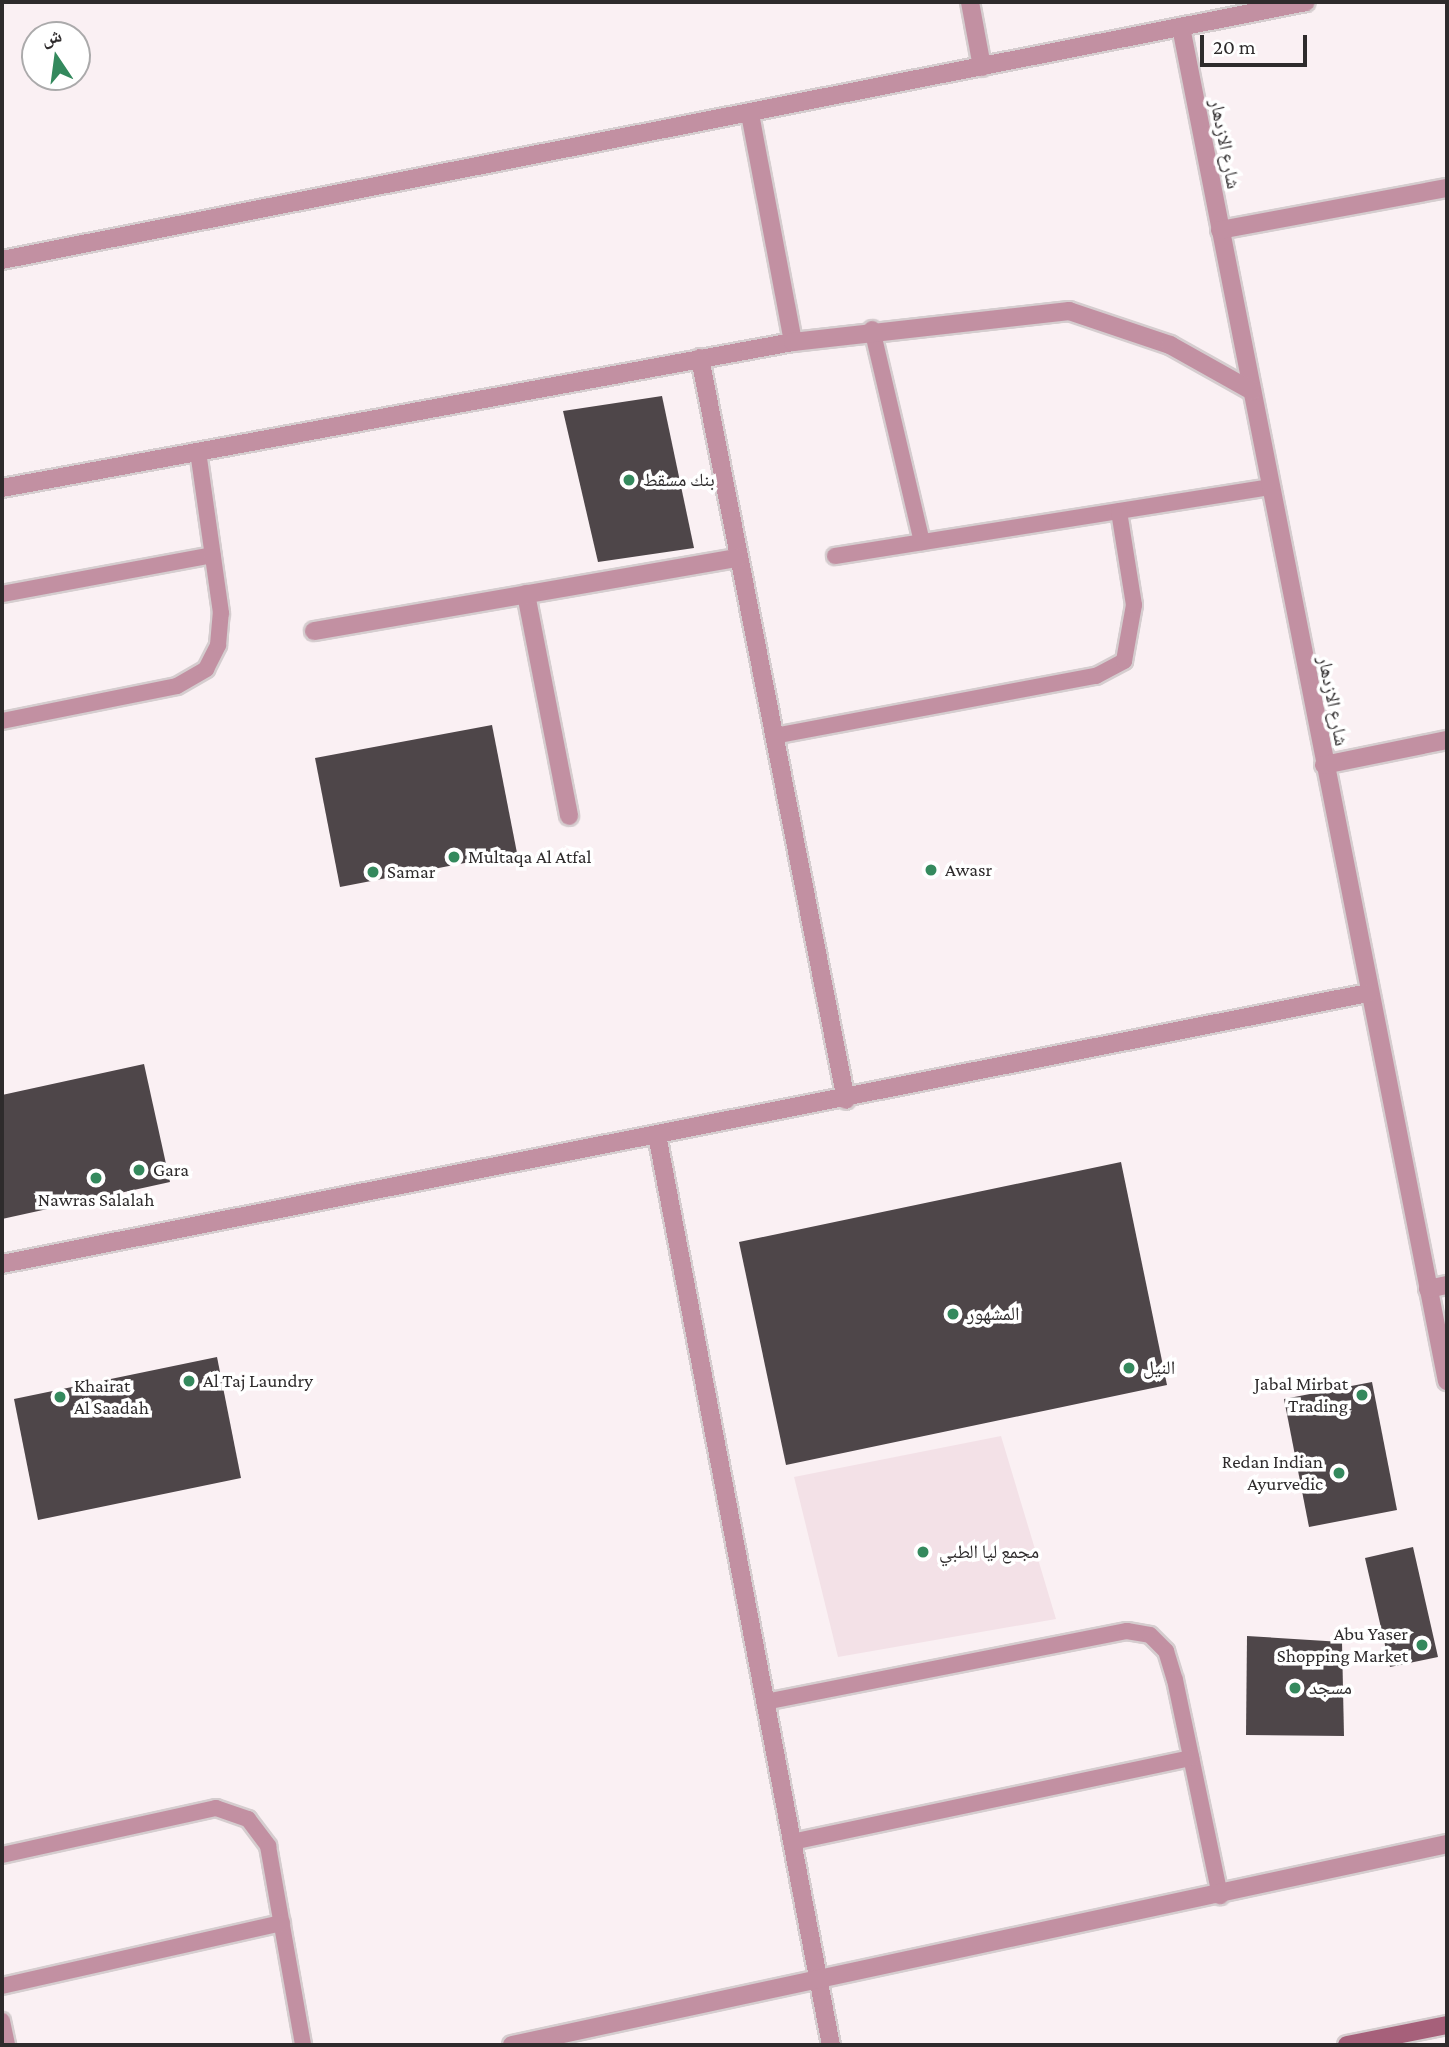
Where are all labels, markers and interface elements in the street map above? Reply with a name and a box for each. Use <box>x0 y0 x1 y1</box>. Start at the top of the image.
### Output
north arrow <box>21 21 91 91</box>
scale bar <box>1204 21 1311 65</box>
text: ش <box>39 25 64 50</box>
text: 20 m <box>1213 35 1256 59</box>
street label: شارع الازدهار <box>1205 97 1245 191</box>
place label: بنك مسقط <box>643 469 715 491</box>
marker: بنك مسقط <box>621 472 637 488</box>
street label: شارع الازدهار <box>1313 654 1353 748</box>
place label: Multaqa Al Atfal <box>468 846 592 868</box>
marker: Multaqa Al Atfal <box>446 849 462 865</box>
place label: Awasr <box>945 859 992 881</box>
place label: Samar <box>387 861 436 883</box>
marker: Awasr <box>923 862 939 878</box>
marker: Samar <box>365 864 381 880</box>
place label: Gara <box>153 1159 189 1181</box>
marker: Gara <box>131 1162 147 1178</box>
marker: Nawras Salalah <box>88 1170 104 1186</box>
place label: Nawras Salalah <box>38 1189 154 1211</box>
place label: المشهور <box>967 1303 1019 1325</box>
marker: المشهور <box>945 1306 961 1322</box>
place label: النيل <box>1143 1357 1175 1379</box>
marker: النيل <box>1121 1360 1137 1376</box>
place label: Al Taj Laundry <box>203 1370 313 1392</box>
marker: Al Taj Laundry <box>181 1373 197 1389</box>
place label: Jabal Mirbat Trading <box>1254 1373 1348 1417</box>
place label: Khairat Al Saadah <box>74 1375 149 1419</box>
marker: Jabal Mirbat Trading <box>1354 1387 1370 1403</box>
marker: Khairat Al Saadah <box>52 1389 68 1405</box>
place label: Redan Indian Ayurvedic <box>1222 1451 1323 1495</box>
marker: Redan Indian Ayurvedic <box>1329 1463 1349 1483</box>
place label: مجمع ليا الطبي <box>939 1541 1039 1563</box>
marker: مجمع ليا الطبي <box>913 1542 933 1562</box>
place label: Abu Yaser Shopping Market <box>1277 1623 1408 1667</box>
marker: Abu Yaser Shopping Market <box>1414 1637 1430 1653</box>
place label: مسجد <box>1309 1677 1352 1699</box>
marker: مسجد <box>1287 1680 1303 1696</box>

